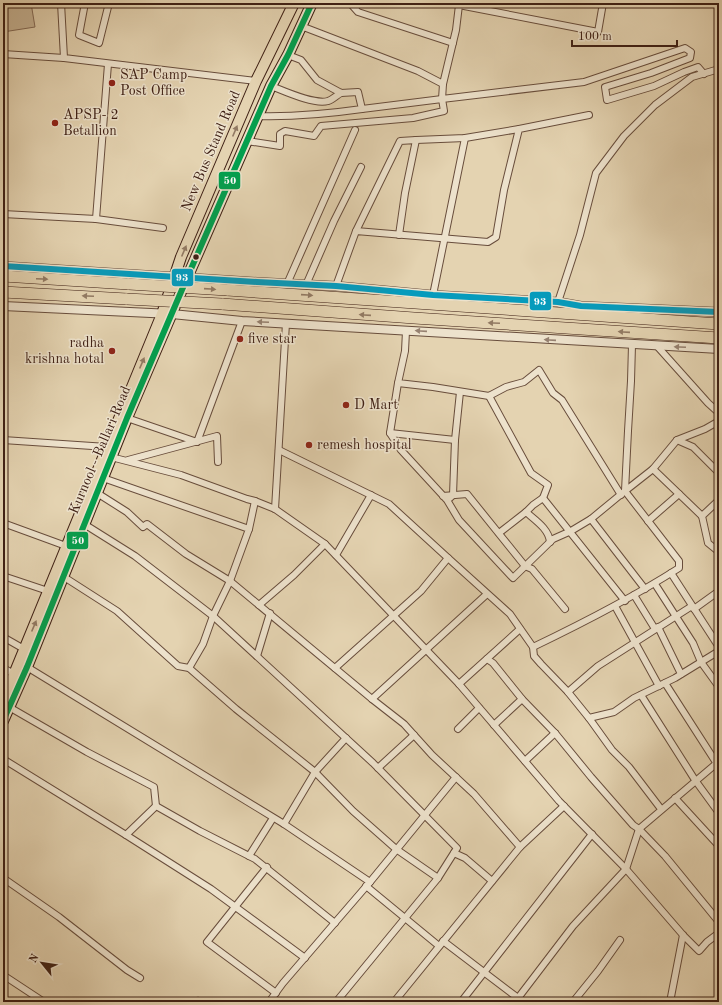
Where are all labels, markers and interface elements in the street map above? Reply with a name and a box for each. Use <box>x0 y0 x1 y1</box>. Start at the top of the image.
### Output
scale bar <box>572 22 677 48</box>
text: 100 m <box>578 31 612 43</box>
place label: SAP Camp Post Office <box>120 68 187 98</box>
marker: SAP Camp Post Office <box>107 78 117 88</box>
street label: New Bus Stand Road <box>179 89 243 213</box>
place label: APSP- 2 Betallion <box>63 108 119 138</box>
marker: APSP- 2 Betallion <box>50 118 60 128</box>
one-way arrow <box>232 124 238 136</box>
line badge: 50 <box>218 171 241 190</box>
text: 50 <box>224 176 236 187</box>
one-way arrow <box>181 245 187 256</box>
unlabelled marker <box>191 252 201 262</box>
line badge: 93 <box>171 268 194 287</box>
text: 93 <box>176 273 188 284</box>
one-way arrow <box>36 275 48 282</box>
one-way arrow <box>204 285 216 292</box>
line badge: 93 <box>529 291 552 311</box>
one-way arrow <box>301 292 313 299</box>
one-way arrow <box>82 293 94 300</box>
text: 93 <box>534 297 546 308</box>
one-way arrow <box>359 311 371 318</box>
one-way arrow <box>256 319 269 325</box>
one-way arrow <box>488 320 501 327</box>
one-way arrow <box>415 328 427 335</box>
one-way arrow <box>618 328 630 335</box>
place label: five star <box>248 332 296 346</box>
marker: five star <box>235 334 245 344</box>
place label: radha krishna hotal <box>25 336 104 366</box>
one-way arrow <box>544 336 556 343</box>
one-way arrow <box>673 344 686 350</box>
marker: radha krishna hotal <box>107 346 117 356</box>
one-way arrow <box>139 357 145 368</box>
street label: Kurnool - Ballari Road <box>67 384 133 516</box>
place label: D Mart <box>354 398 398 412</box>
marker: D Mart <box>341 400 351 410</box>
place label: remesh hospital <box>317 438 412 452</box>
marker: remesh hospital <box>304 440 314 450</box>
line badge: 50 <box>66 531 89 550</box>
text: 50 <box>72 536 84 547</box>
one-way arrow <box>31 620 37 631</box>
north arrow <box>22 943 62 983</box>
text: N <box>28 952 42 965</box>

